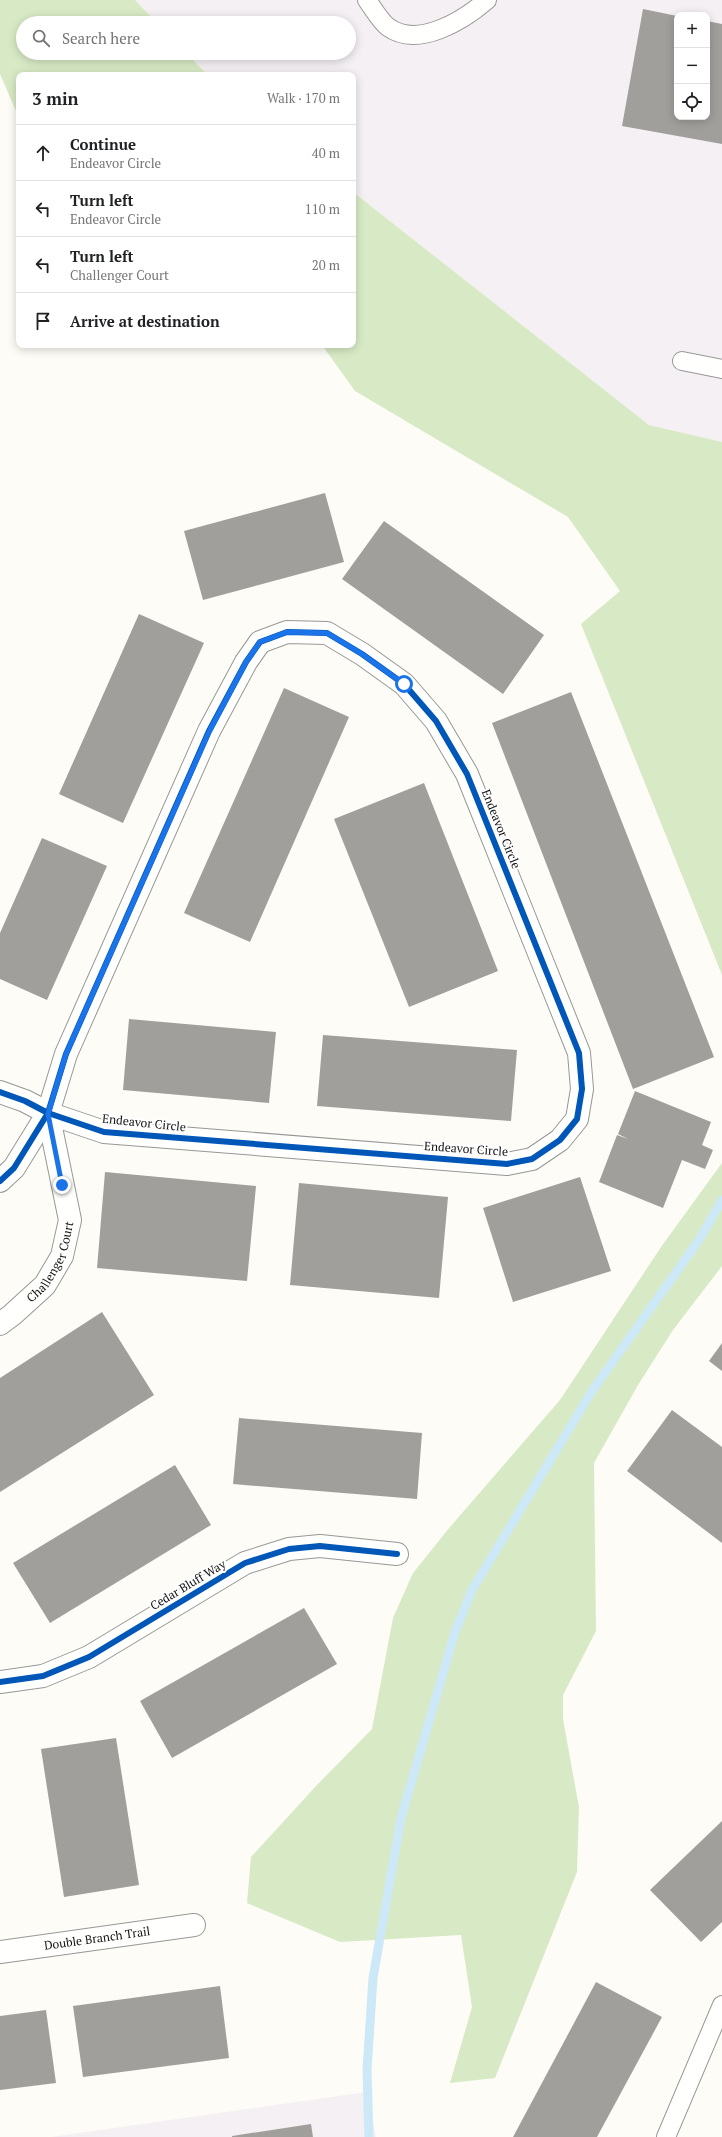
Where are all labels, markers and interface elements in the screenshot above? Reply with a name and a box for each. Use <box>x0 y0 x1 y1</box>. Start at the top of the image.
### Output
map controls <box>674 12 710 120</box>
button: + <box>674 12 710 48</box>
search box <box>16 16 356 60</box>
icon: search <box>30 27 52 49</box>
text: Search here <box>62 28 140 48</box>
button: − <box>674 48 710 84</box>
button: locate <box>674 84 710 120</box>
text: 3 min <box>32 87 79 110</box>
text: Walk · 170 m <box>267 89 340 107</box>
text: Continue <box>70 134 136 154</box>
icon: ahead <box>32 142 54 164</box>
text: 40 m <box>312 144 340 162</box>
text: Endeavor Circle <box>70 154 161 172</box>
text: Turn left <box>70 190 134 210</box>
icon: left <box>32 198 54 220</box>
text: 110 m <box>305 200 340 218</box>
text: Endeavor Circle <box>70 210 161 228</box>
text: Turn left <box>70 246 134 266</box>
icon: left <box>32 254 54 276</box>
text: 20 m <box>312 256 340 274</box>
text: Challenger Court <box>70 266 169 284</box>
icon: arrive <box>32 310 54 332</box>
text: Arrive at destination <box>70 311 220 331</box>
route start <box>395 675 413 693</box>
street label: Endeavor Circle <box>479 787 524 871</box>
street label: Endeavor Circle <box>101 1111 187 1134</box>
street label: Endeavor Circle <box>424 1138 509 1159</box>
route end <box>53 1176 71 1194</box>
street label: Challenger Court <box>23 1219 77 1305</box>
street label: Cedar Bluff Way <box>147 1556 229 1613</box>
street label: Double Branch Trail <box>43 1923 151 1953</box>

